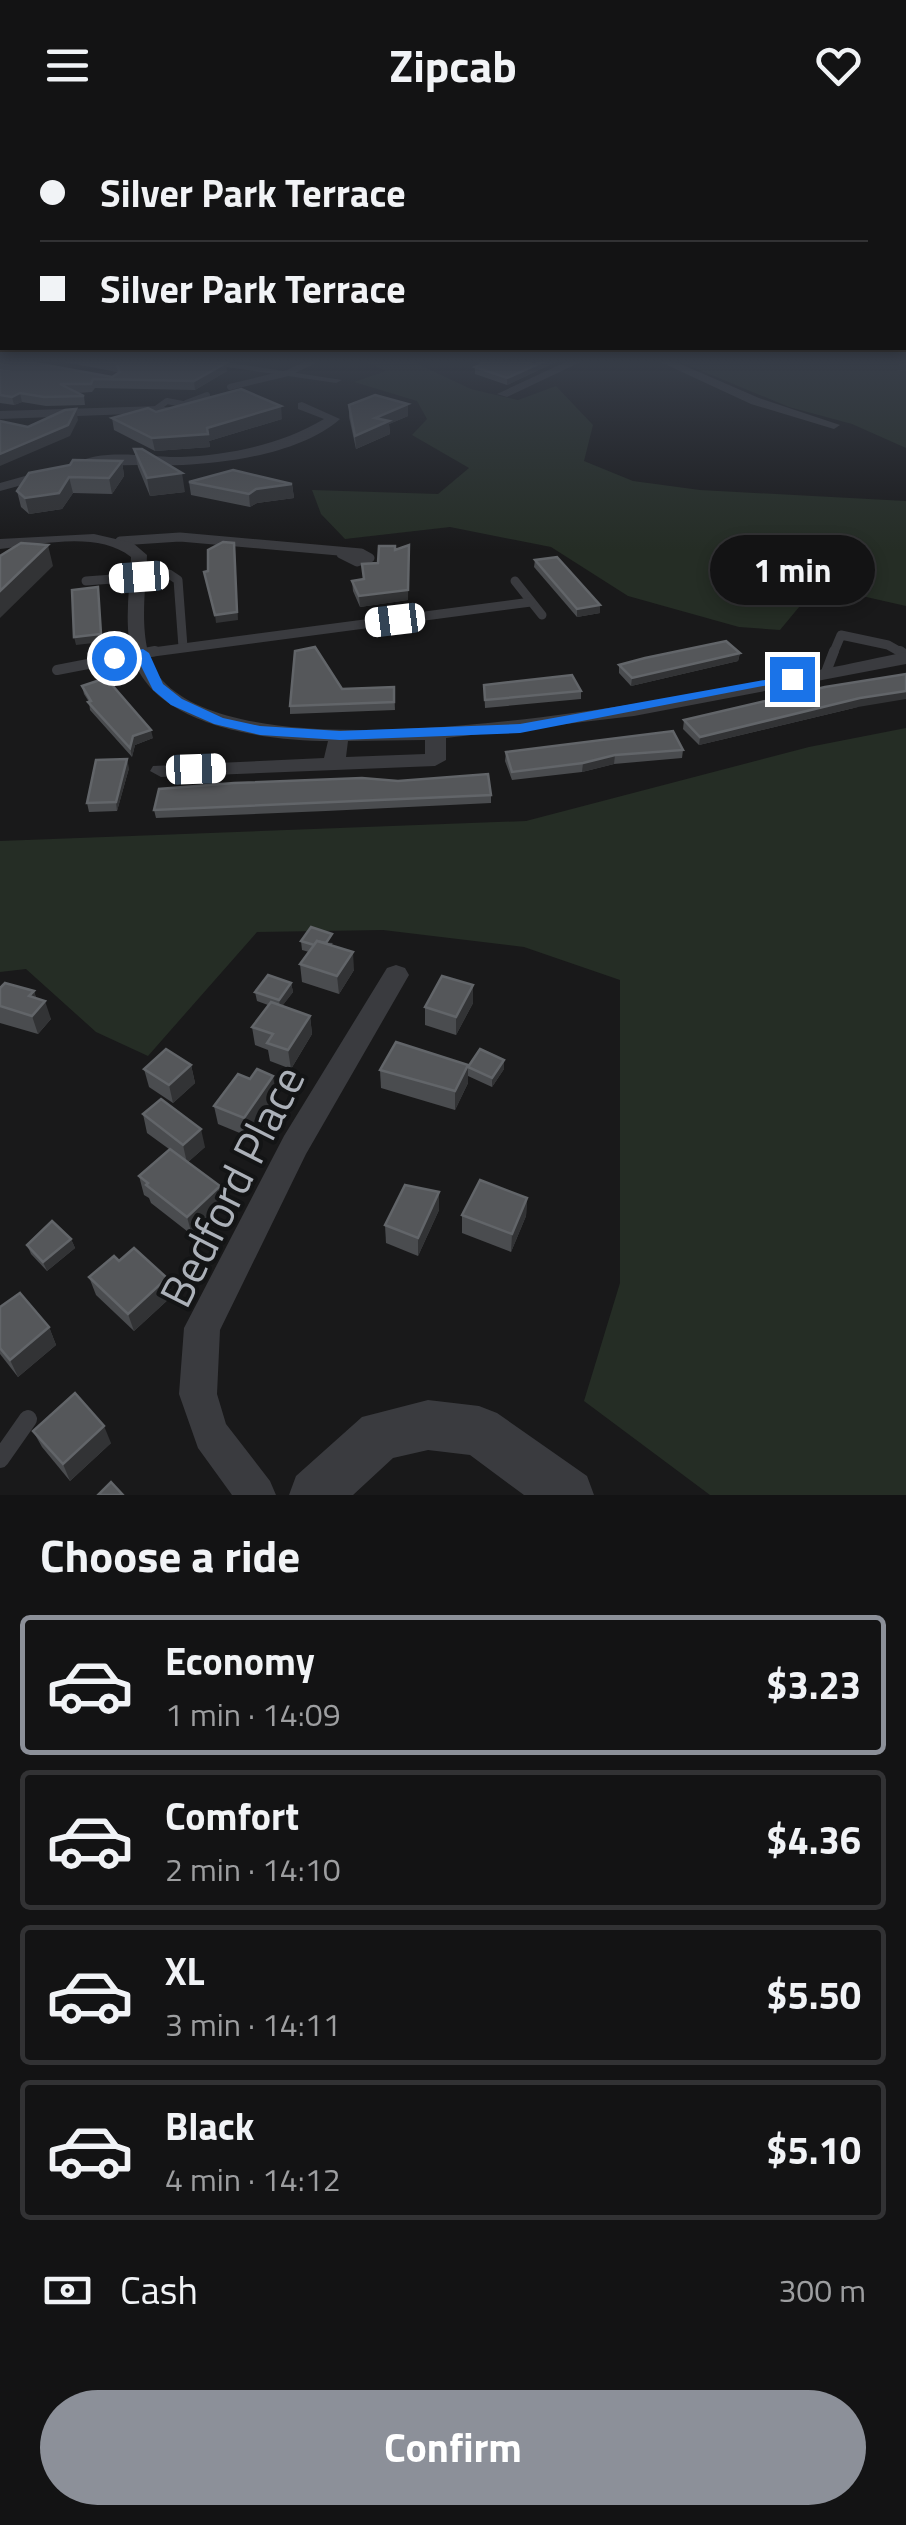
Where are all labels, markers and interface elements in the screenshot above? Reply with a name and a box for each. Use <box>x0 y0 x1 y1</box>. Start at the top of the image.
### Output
text: Zipcab <box>389 31 517 99</box>
icon: menu <box>40 38 95 93</box>
icon: heart <box>811 38 866 93</box>
text: Silver Park Terrace <box>100 164 406 222</box>
text: Silver Park Terrace <box>100 260 406 318</box>
callout: 1 min <box>710 534 874 604</box>
text: 1 min <box>754 546 831 594</box>
car <box>108 560 170 594</box>
car <box>363 601 427 639</box>
route start <box>92 636 137 681</box>
route end <box>770 657 815 702</box>
car <box>165 753 227 785</box>
street label: Bedford Place <box>141 1053 321 1319</box>
text: Choose a ride <box>40 1521 300 1589</box>
text: Economy <box>165 1632 315 1690</box>
icon: car <box>45 1640 135 1730</box>
text: $3.23 <box>766 1656 861 1714</box>
text: 1 min · 14:09 <box>165 1690 341 1738</box>
text: Comfort <box>165 1787 299 1845</box>
icon: car <box>45 1795 135 1885</box>
text: $4.36 <box>766 1811 861 1869</box>
text: 2 min · 14:10 <box>165 1845 341 1893</box>
text: XL <box>165 1942 205 2000</box>
icon: car <box>45 1950 135 2040</box>
text: $5.50 <box>766 1966 861 2024</box>
text: 3 min · 14:11 <box>165 2000 341 2048</box>
text: Black <box>165 2097 254 2155</box>
icon: car <box>45 2105 135 2195</box>
text: $5.10 <box>766 2121 861 2179</box>
text: 4 min · 14:12 <box>165 2155 341 2203</box>
text: Cash <box>120 2261 198 2319</box>
icon: cash <box>40 2263 95 2318</box>
text: 300 m <box>778 2266 866 2314</box>
button: Confirm <box>40 2390 866 2505</box>

